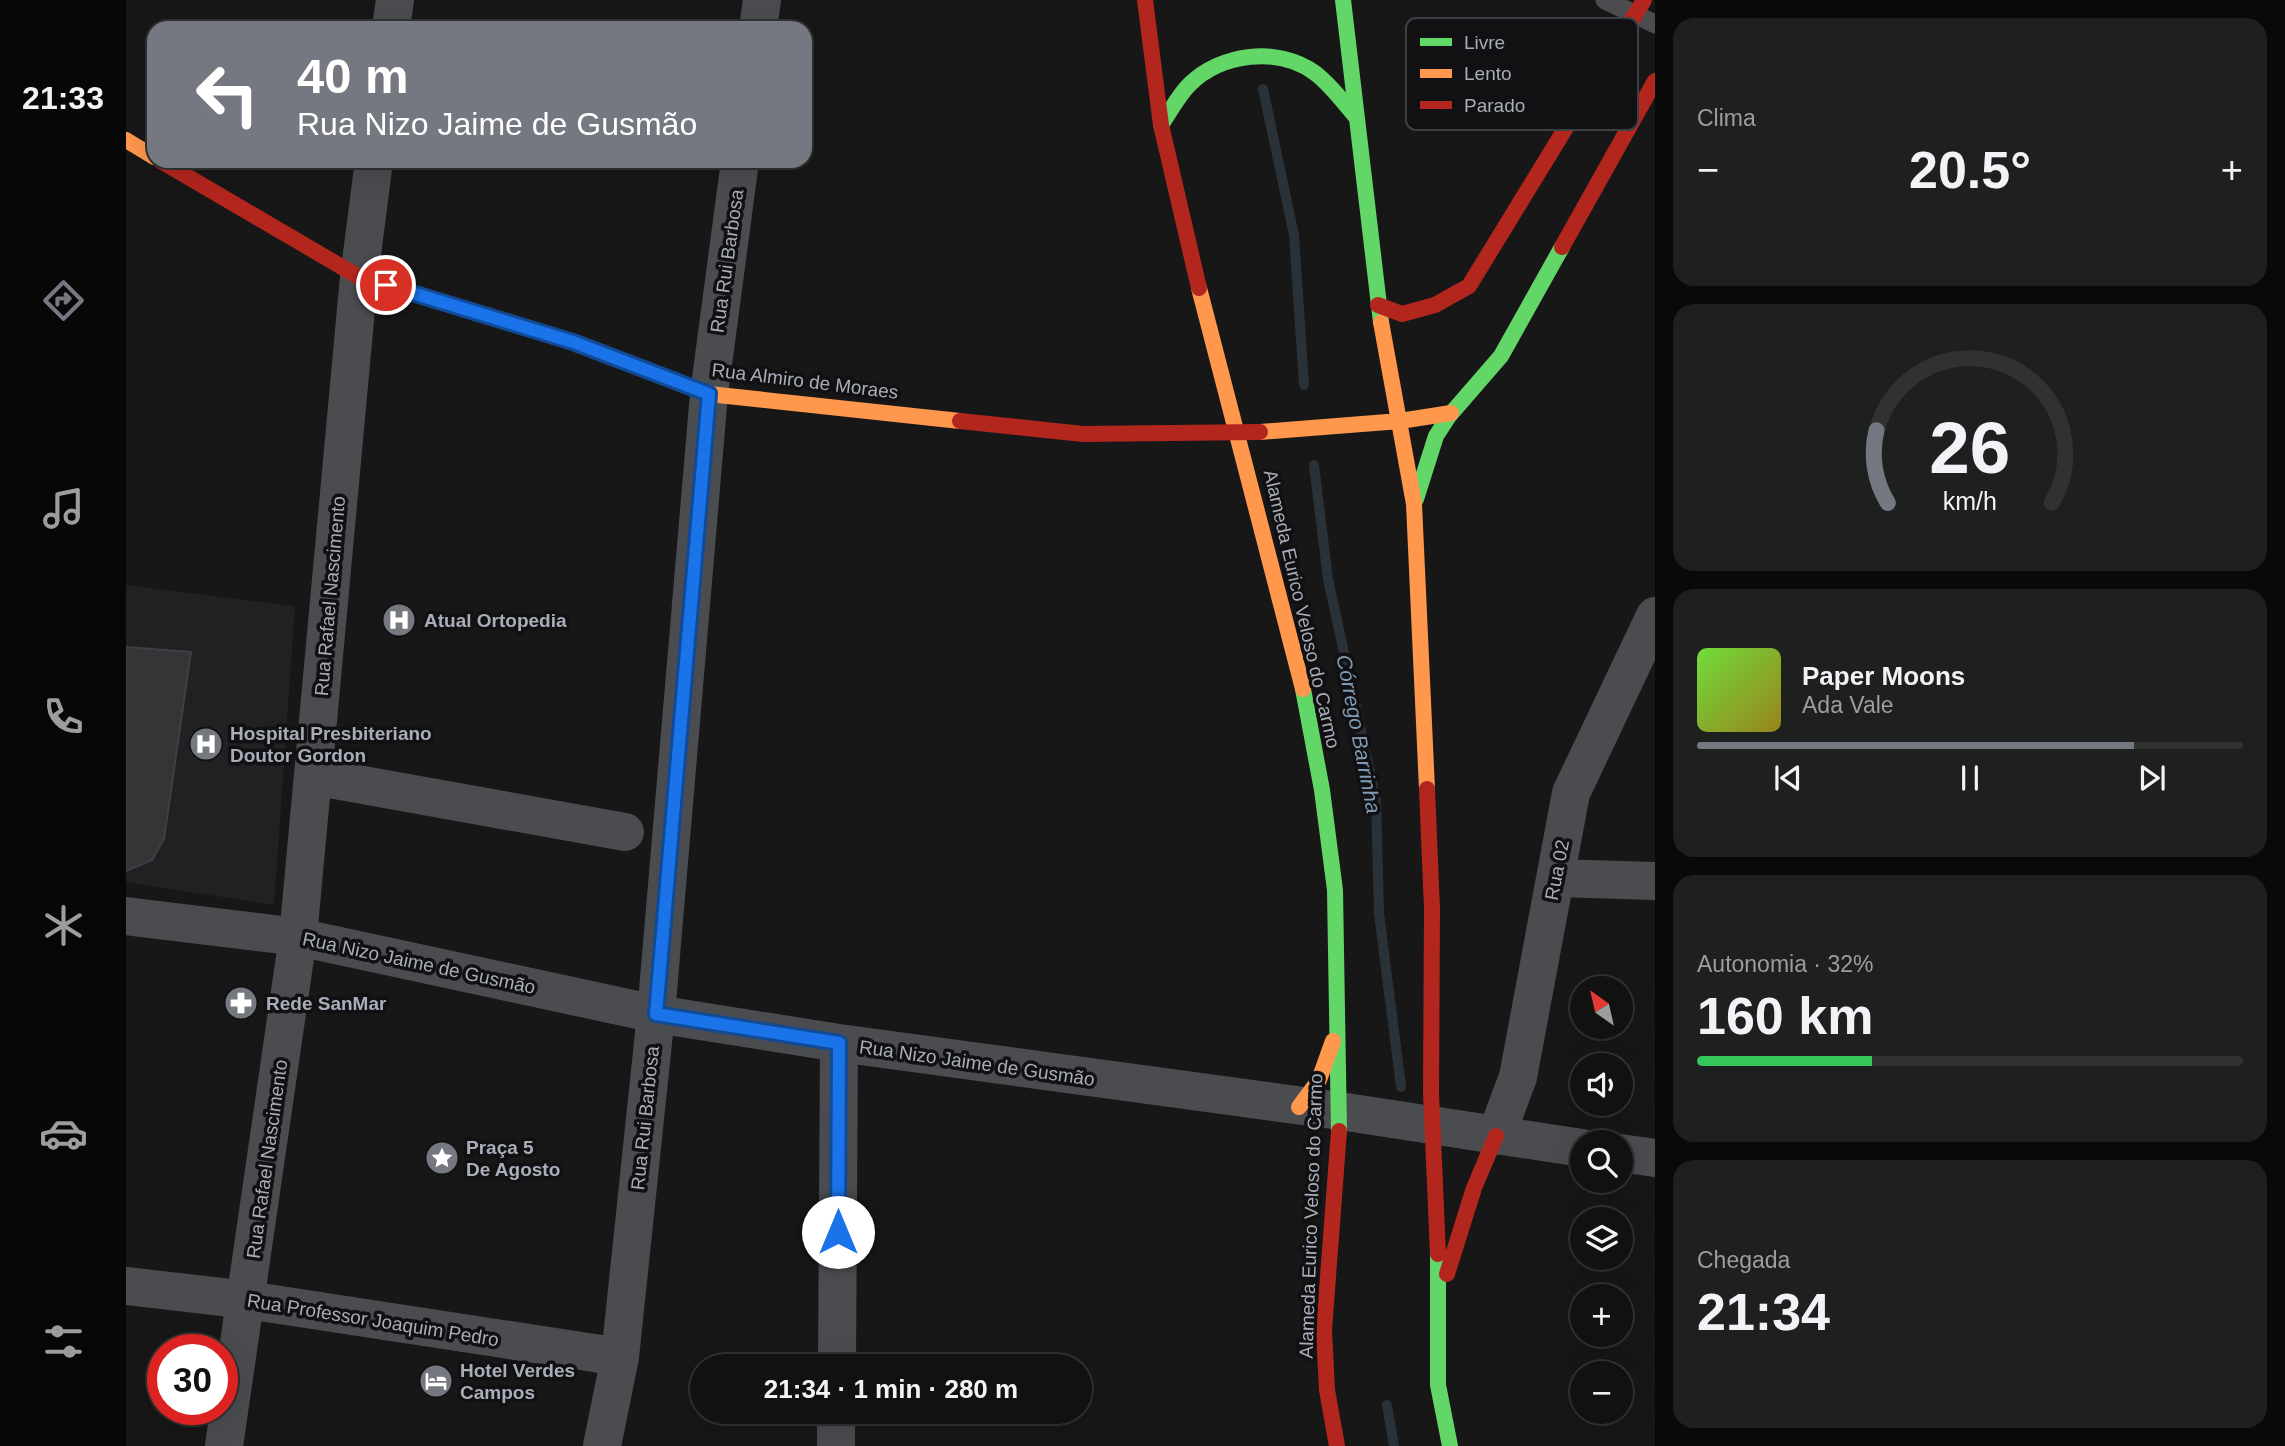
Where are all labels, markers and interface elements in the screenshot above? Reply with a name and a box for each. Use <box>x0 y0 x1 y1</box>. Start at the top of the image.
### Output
legend <box>1406 18 1638 130</box>
text: Livre <box>1464 32 1505 53</box>
icon: left <box>182 49 273 140</box>
text: 40 m <box>297 49 409 103</box>
text: Lento <box>1464 63 1512 84</box>
text: 21:33 <box>22 80 104 116</box>
text: Parado <box>1464 95 1525 116</box>
text: Clima <box>1697 105 1756 131</box>
text: Rua Nizo Jaime de Gusmão <box>297 106 697 142</box>
text: 20.5° <box>1909 141 2031 199</box>
text: − <box>1697 149 1719 191</box>
text: + <box>2221 149 2243 191</box>
street label: Rua Rui Barbosa <box>707 187 748 334</box>
pin <box>356 255 416 315</box>
icon: arrive <box>367 266 405 304</box>
icon: directions <box>39 276 88 325</box>
street label: Rua Almiro de Moraes <box>710 359 900 403</box>
text: 26 <box>1930 408 2010 489</box>
street label: Alameda Eurico Veloso do Carmo <box>1260 468 1344 750</box>
icon: music <box>39 484 88 533</box>
text: km/h <box>1943 487 1997 515</box>
street label: Rua Rafael Nascimento <box>311 495 349 697</box>
hospital icon: Atual Ortopedia <box>380 601 418 639</box>
place label: Atual Ortopedia <box>424 610 567 631</box>
water label: Córrego Barrinha <box>1332 653 1386 815</box>
text: Paper Moons <box>1802 661 1965 691</box>
icon: phone <box>39 692 88 741</box>
text: Ada Vale <box>1802 692 1894 718</box>
place label: Hospital Presbiteriano Doutor Gordon <box>230 723 432 766</box>
hospital icon: Hospital Presbiteriano Doutor Gordon <box>187 725 225 763</box>
icon: previous <box>1769 759 1807 797</box>
icon: pause <box>1951 759 1989 797</box>
icon: next <box>2133 759 2171 797</box>
street label: Rua 02 <box>1541 838 1573 902</box>
icon: climate <box>39 901 88 950</box>
street label: Rua Nizo Jaime de Gusmão <box>301 928 537 998</box>
text: Autonomia · 32% <box>1697 951 1873 977</box>
north arrow <box>1570 976 1633 1040</box>
map controls <box>1570 976 1633 1424</box>
pharmacy icon: Rede SanMar <box>222 984 260 1022</box>
text: 160 km <box>1697 987 1873 1045</box>
place label: Rede SanMar <box>266 993 387 1014</box>
street label: Rua Nizo Jaime de Gusmão <box>858 1036 1096 1090</box>
street label: Rua Rui Barbosa <box>627 1045 663 1191</box>
button: sound <box>1570 1053 1633 1116</box>
street label: Rua Rafael Nascimento <box>243 1058 291 1260</box>
street label: Alameda Eurico Veloso do Carmo <box>1296 1073 1326 1359</box>
icon: car <box>39 1109 88 1158</box>
button: search <box>1570 1130 1633 1193</box>
place label: Praça 5 De Agosto <box>466 1137 560 1180</box>
place icon: Praça 5 De Agosto <box>423 1139 461 1177</box>
position arrow <box>801 1195 875 1269</box>
button: layers <box>1570 1207 1633 1270</box>
text: Chegada <box>1697 1247 1790 1273</box>
text: 21:34 <box>1697 1283 1830 1341</box>
button: + <box>1570 1284 1633 1347</box>
street label: Rua Professor Joaquim Pedro <box>246 1290 500 1350</box>
icon: filters <box>39 1317 88 1366</box>
speed limit sign: 30 <box>147 1334 238 1425</box>
place label: Hotel Verdes Campos <box>460 1360 575 1403</box>
button: − <box>1570 1361 1633 1424</box>
hotel icon: Hotel Verdes Campos <box>417 1362 455 1400</box>
text: 21:34 · 1 min · 280 m <box>764 1374 1018 1404</box>

